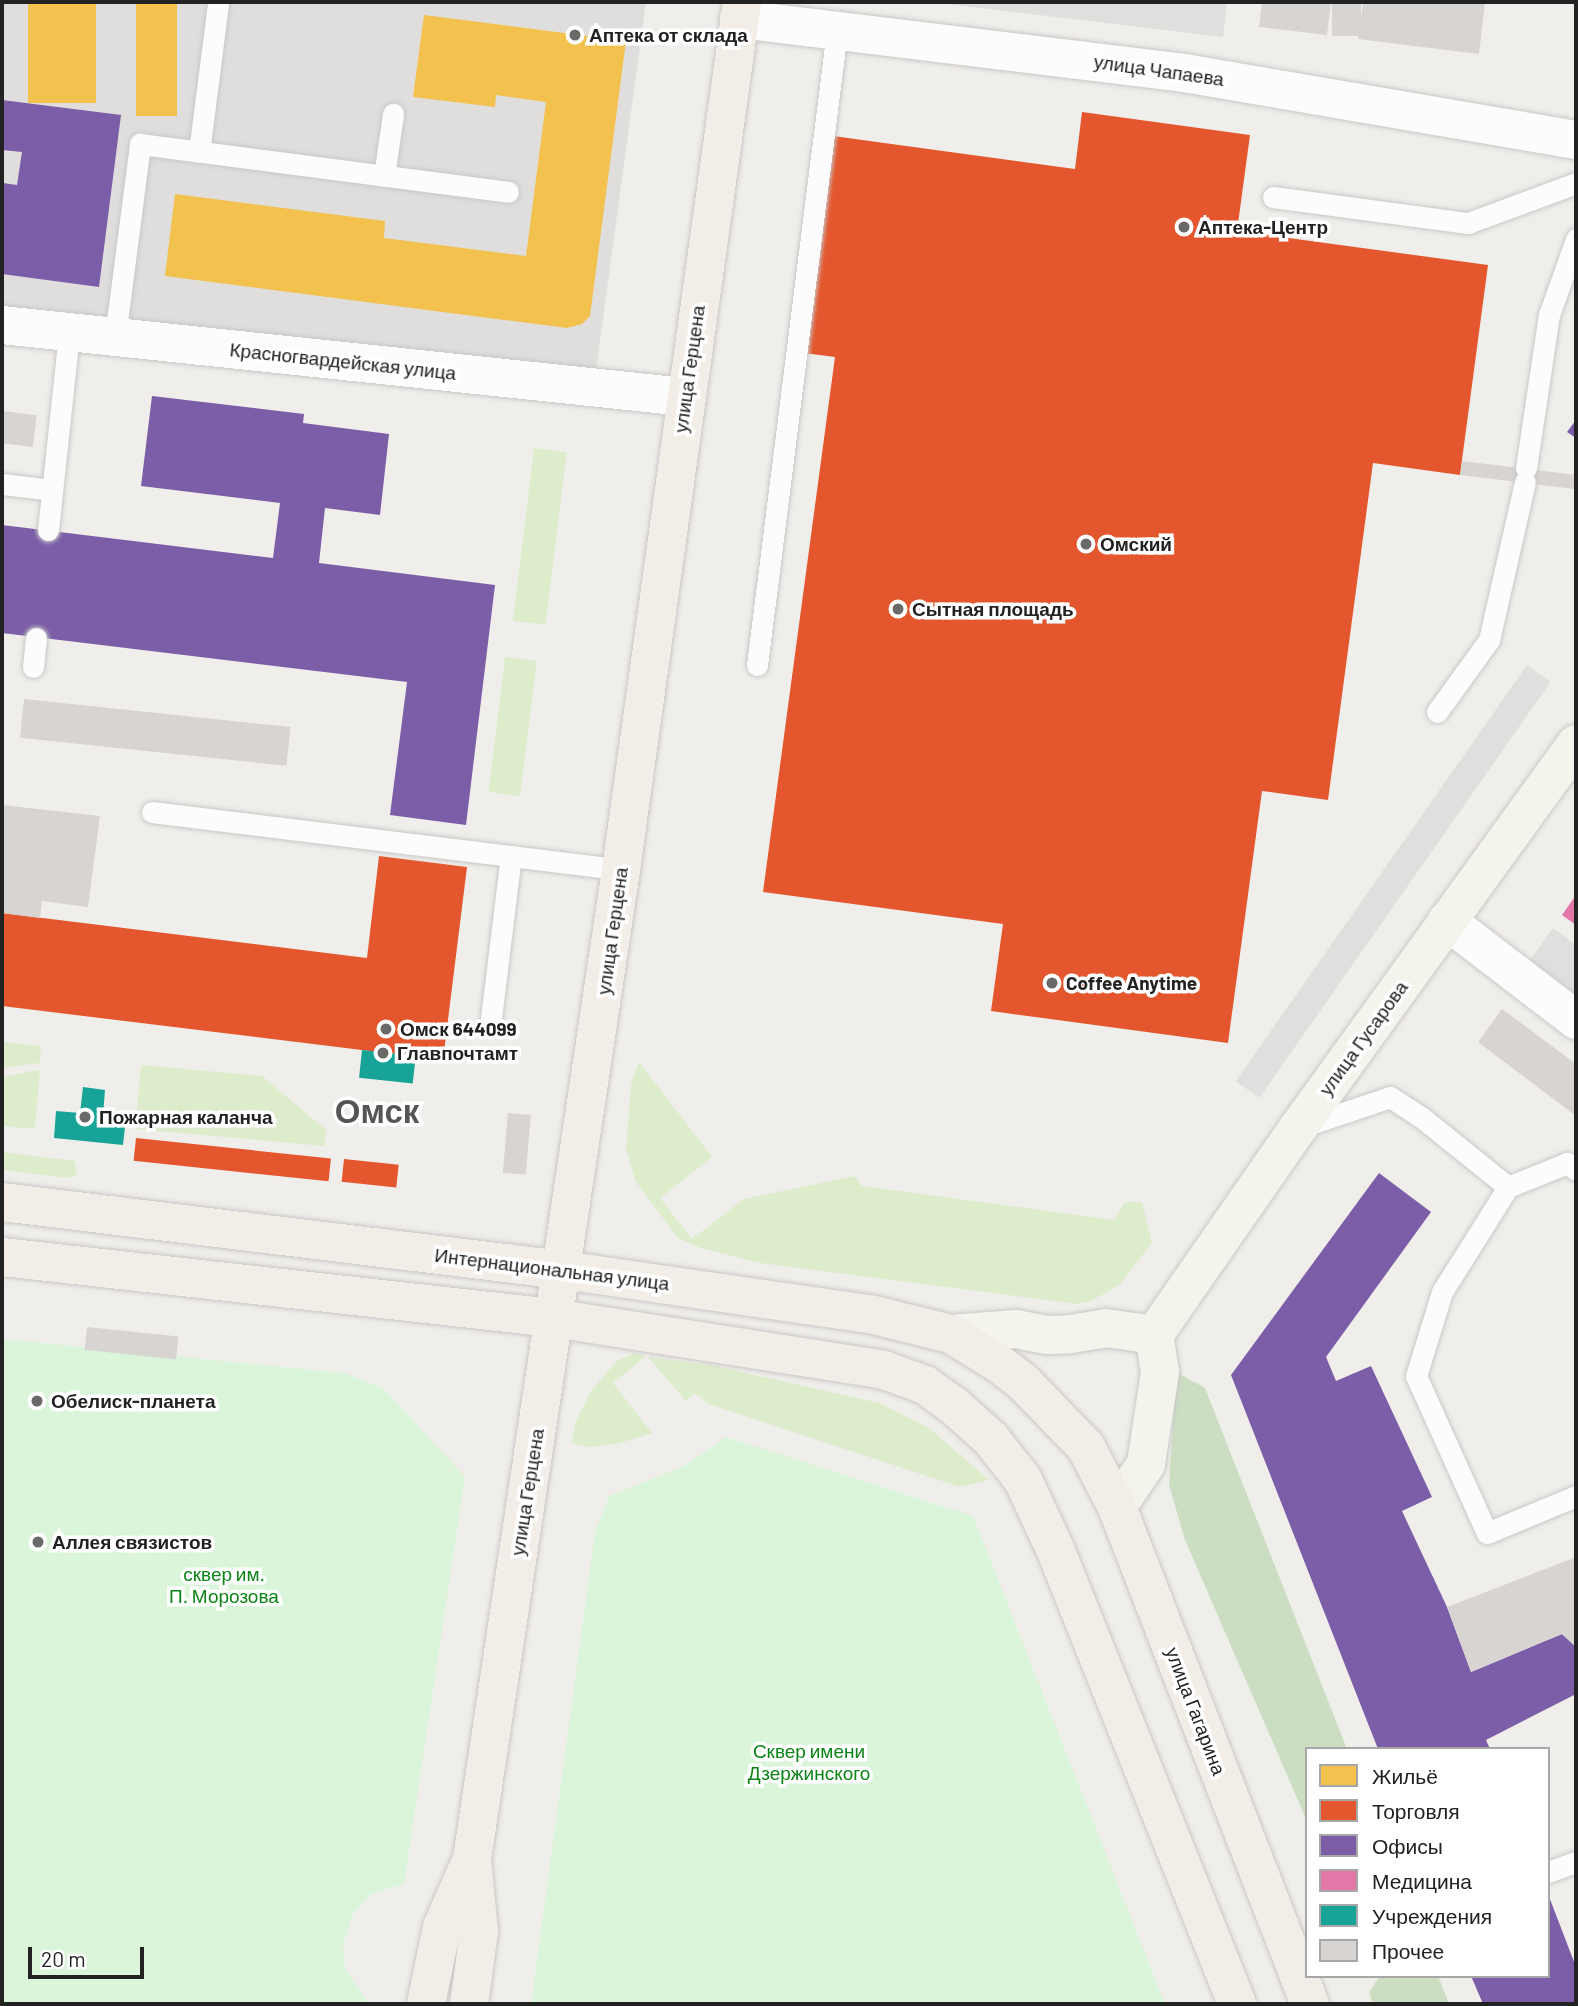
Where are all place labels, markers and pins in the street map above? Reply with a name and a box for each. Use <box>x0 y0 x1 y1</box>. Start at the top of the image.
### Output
place label: Аптека от склада <box>589 24 748 46</box>
marker: Аптека от склада <box>567 27 583 43</box>
place label: Аптека-Центр <box>1198 216 1328 238</box>
marker: Аптека-Центр <box>1176 219 1192 235</box>
place label: Омский <box>1100 533 1172 555</box>
marker: Омский <box>1078 536 1094 552</box>
place label: Сытная площадь <box>912 598 1074 620</box>
marker: Сытная площадь <box>890 601 906 617</box>
place label: Coffee Anytime <box>1066 972 1197 994</box>
marker: Coffee Anytime <box>1044 975 1060 991</box>
place label: Омск 644099 <box>400 1018 517 1040</box>
marker: Омск 644099 <box>378 1021 394 1037</box>
place label: Главпочтамт <box>397 1042 518 1064</box>
marker: Главпочтамт <box>375 1045 391 1061</box>
place label: Пожарная каланча <box>99 1106 273 1128</box>
marker: Пожарная каланча <box>77 1109 93 1125</box>
place label: Обелиск-планета <box>51 1390 215 1412</box>
marker: Обелиск-планета <box>29 1393 45 1409</box>
place label: Аллея связистов <box>52 1531 212 1553</box>
marker: Аллея связистов <box>30 1534 46 1550</box>

